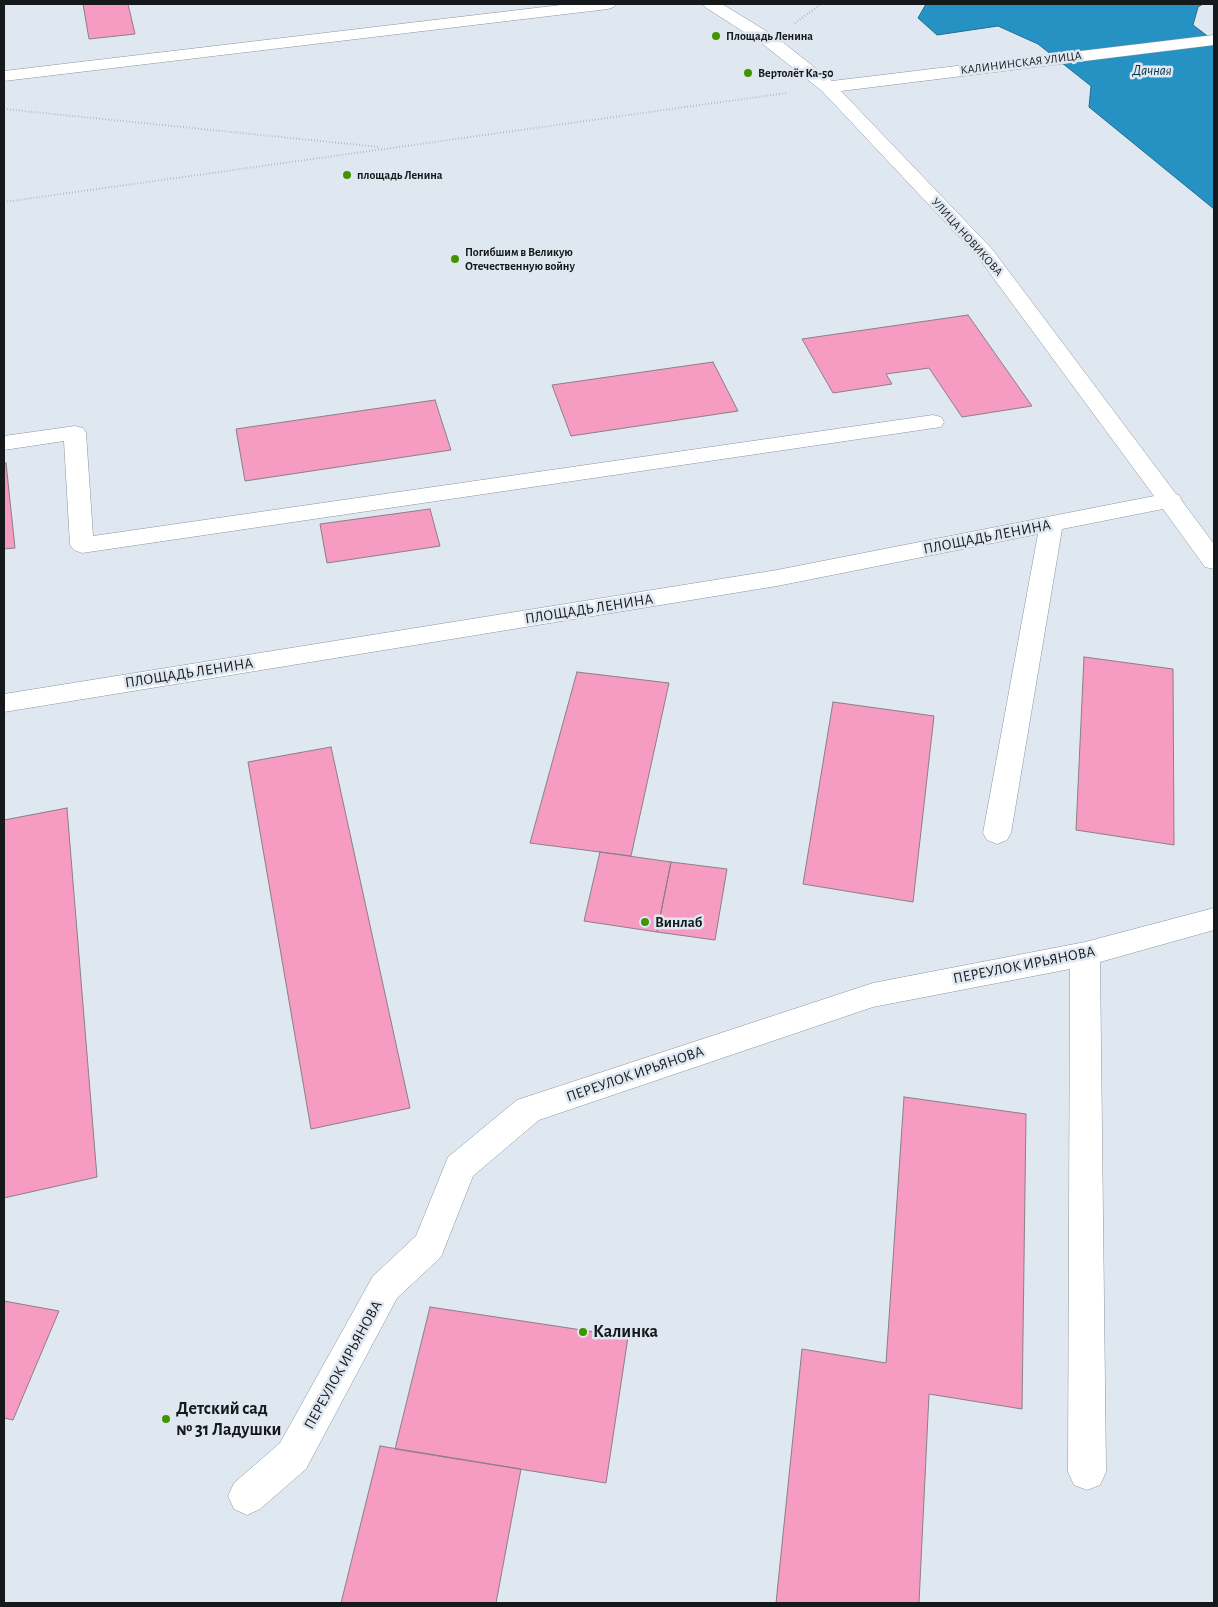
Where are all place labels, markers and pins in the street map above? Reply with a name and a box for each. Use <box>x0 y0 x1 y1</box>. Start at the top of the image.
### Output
place label: Площадь Ленина <box>726 29 813 43</box>
marker: Площадь Ленина <box>710 30 722 42</box>
place label: Вертолёт Ка-50 <box>758 66 833 80</box>
marker: Вертолёт Ка-50 <box>742 67 754 79</box>
place label: площадь Ленина <box>357 168 442 182</box>
marker: площадь Ленина <box>341 169 353 181</box>
place label: Погибшим в Великую Отечественную войну <box>465 245 575 273</box>
marker: Погибшим в Великую Отечественную войну <box>449 253 461 265</box>
place label: Винлаб <box>655 913 702 931</box>
marker: Винлаб <box>639 916 651 928</box>
place label: Калинка <box>593 1321 658 1343</box>
marker: Калинка <box>577 1326 589 1338</box>
place label: Детский сад № 31 Ладушки <box>176 1398 281 1440</box>
marker: Детский сад № 31 Ладушки <box>160 1413 172 1425</box>

